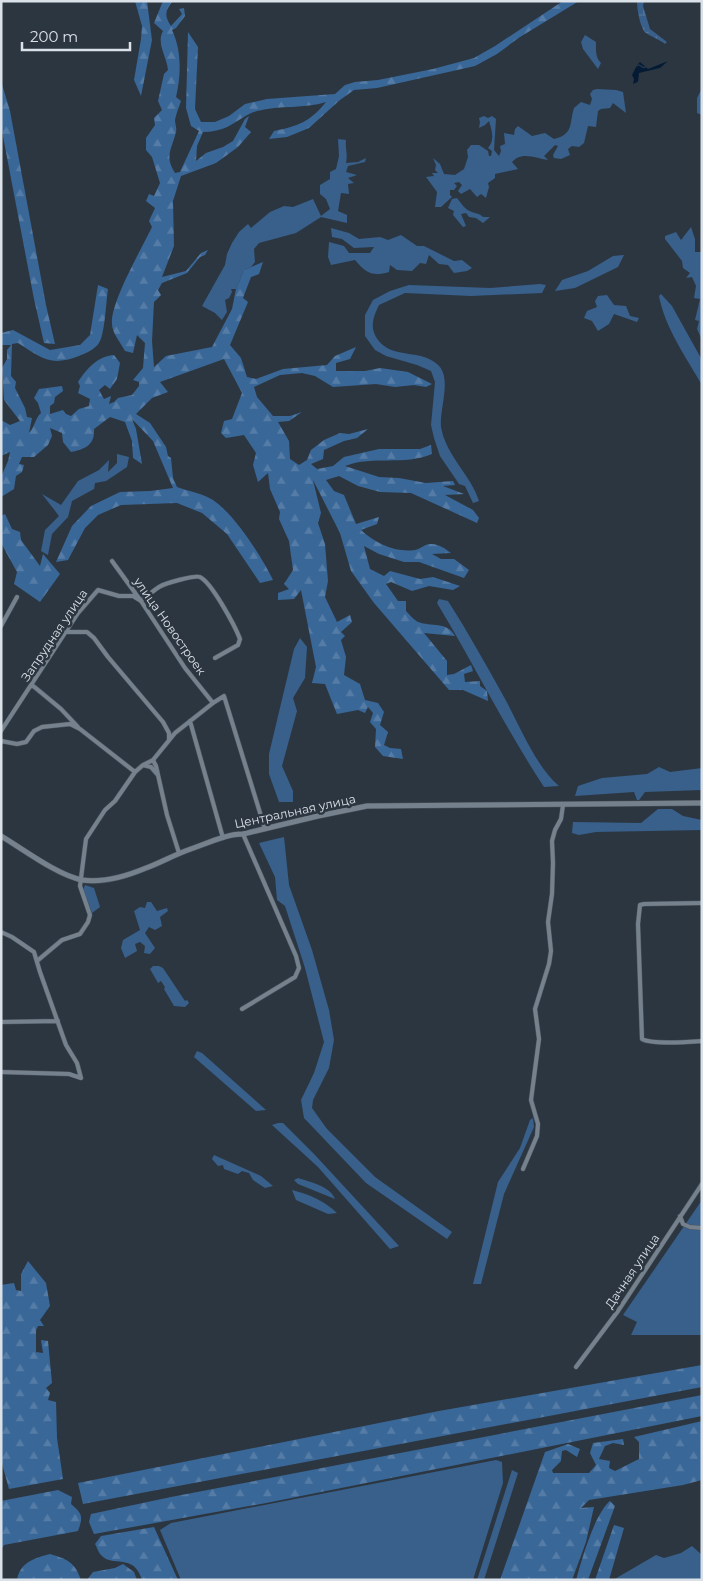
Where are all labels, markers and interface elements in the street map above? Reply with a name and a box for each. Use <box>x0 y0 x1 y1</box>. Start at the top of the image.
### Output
scale bar <box>22 20 130 52</box>
text: 200 m <box>30 27 78 46</box>
street label: улица Новостроек <box>130 574 209 678</box>
street label: Запрудная улица <box>18 586 90 684</box>
street label: Центральная улица <box>233 791 357 831</box>
street label: Дачная улица <box>602 1231 662 1311</box>

